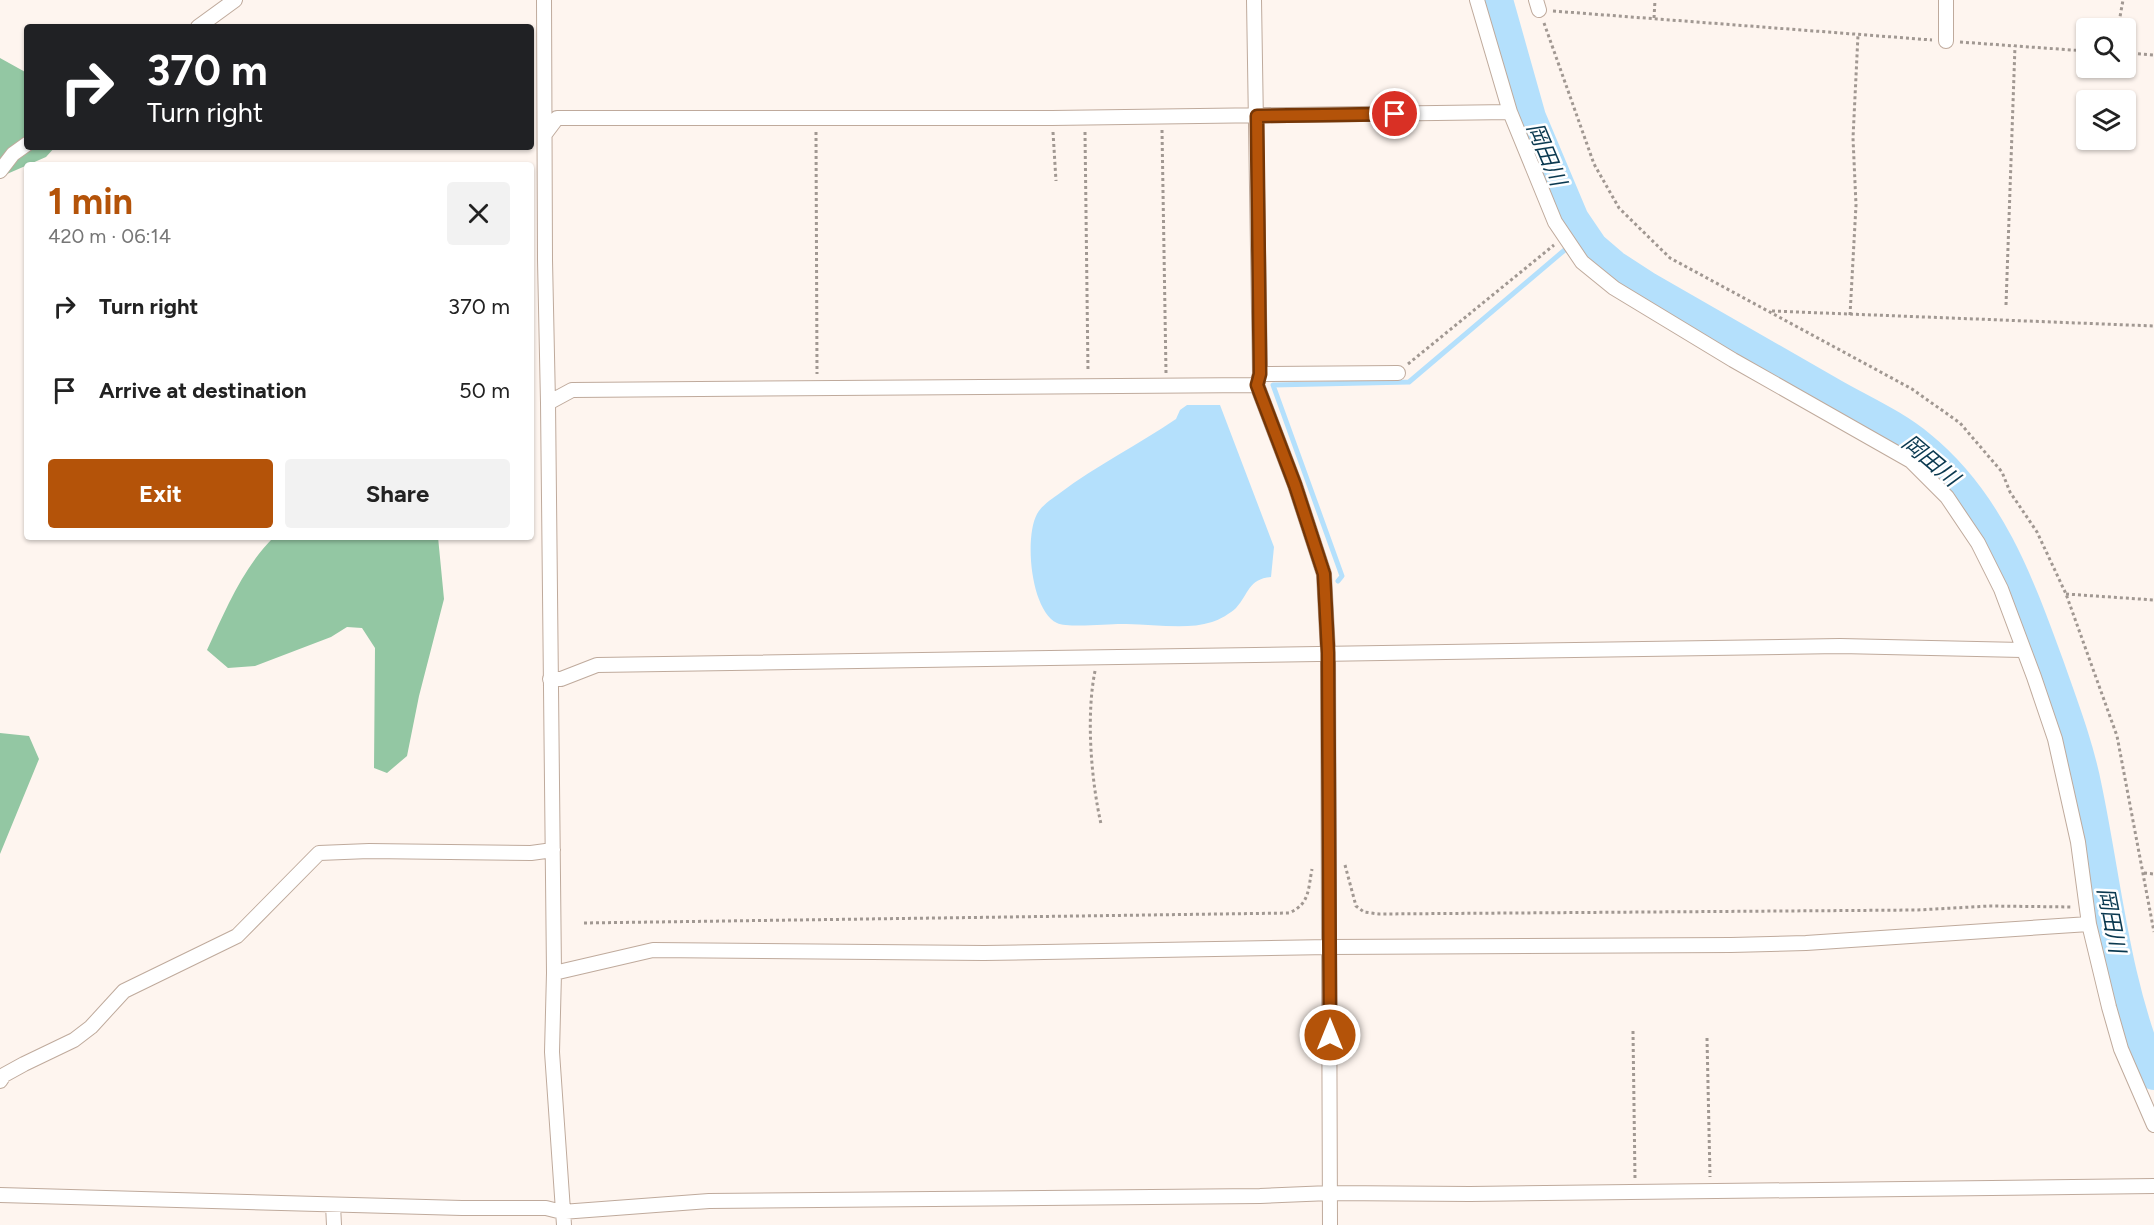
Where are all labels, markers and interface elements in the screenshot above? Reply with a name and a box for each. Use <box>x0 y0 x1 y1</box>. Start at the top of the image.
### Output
map controls <box>2076 18 2136 150</box>
button: search <box>2076 18 2136 78</box>
text: 370 m <box>147 45 268 96</box>
icon: right <box>48 48 126 126</box>
pin <box>1369 88 1420 139</box>
button: layers <box>2076 90 2136 150</box>
text: Turn right <box>147 96 263 129</box>
icon: arrive <box>1378 97 1411 130</box>
water label: 岡田川 <box>1521 119 1573 192</box>
text: 1 min <box>48 180 133 223</box>
button: close <box>447 182 510 245</box>
text: 420 m · 06:14 <box>48 224 171 248</box>
icon: right <box>48 290 81 323</box>
text: Turn right <box>99 293 198 320</box>
text: 370 m <box>448 293 510 320</box>
icon: arrive <box>48 374 81 407</box>
text: Arrive at destination <box>99 377 307 404</box>
text: 50 m <box>459 377 510 404</box>
water label: 岡田川 <box>1897 429 1966 493</box>
button: Exit <box>48 459 273 528</box>
button: Share <box>285 459 510 528</box>
water label: 岡田川 <box>2092 885 2131 957</box>
position arrow <box>1298 1003 1362 1067</box>

